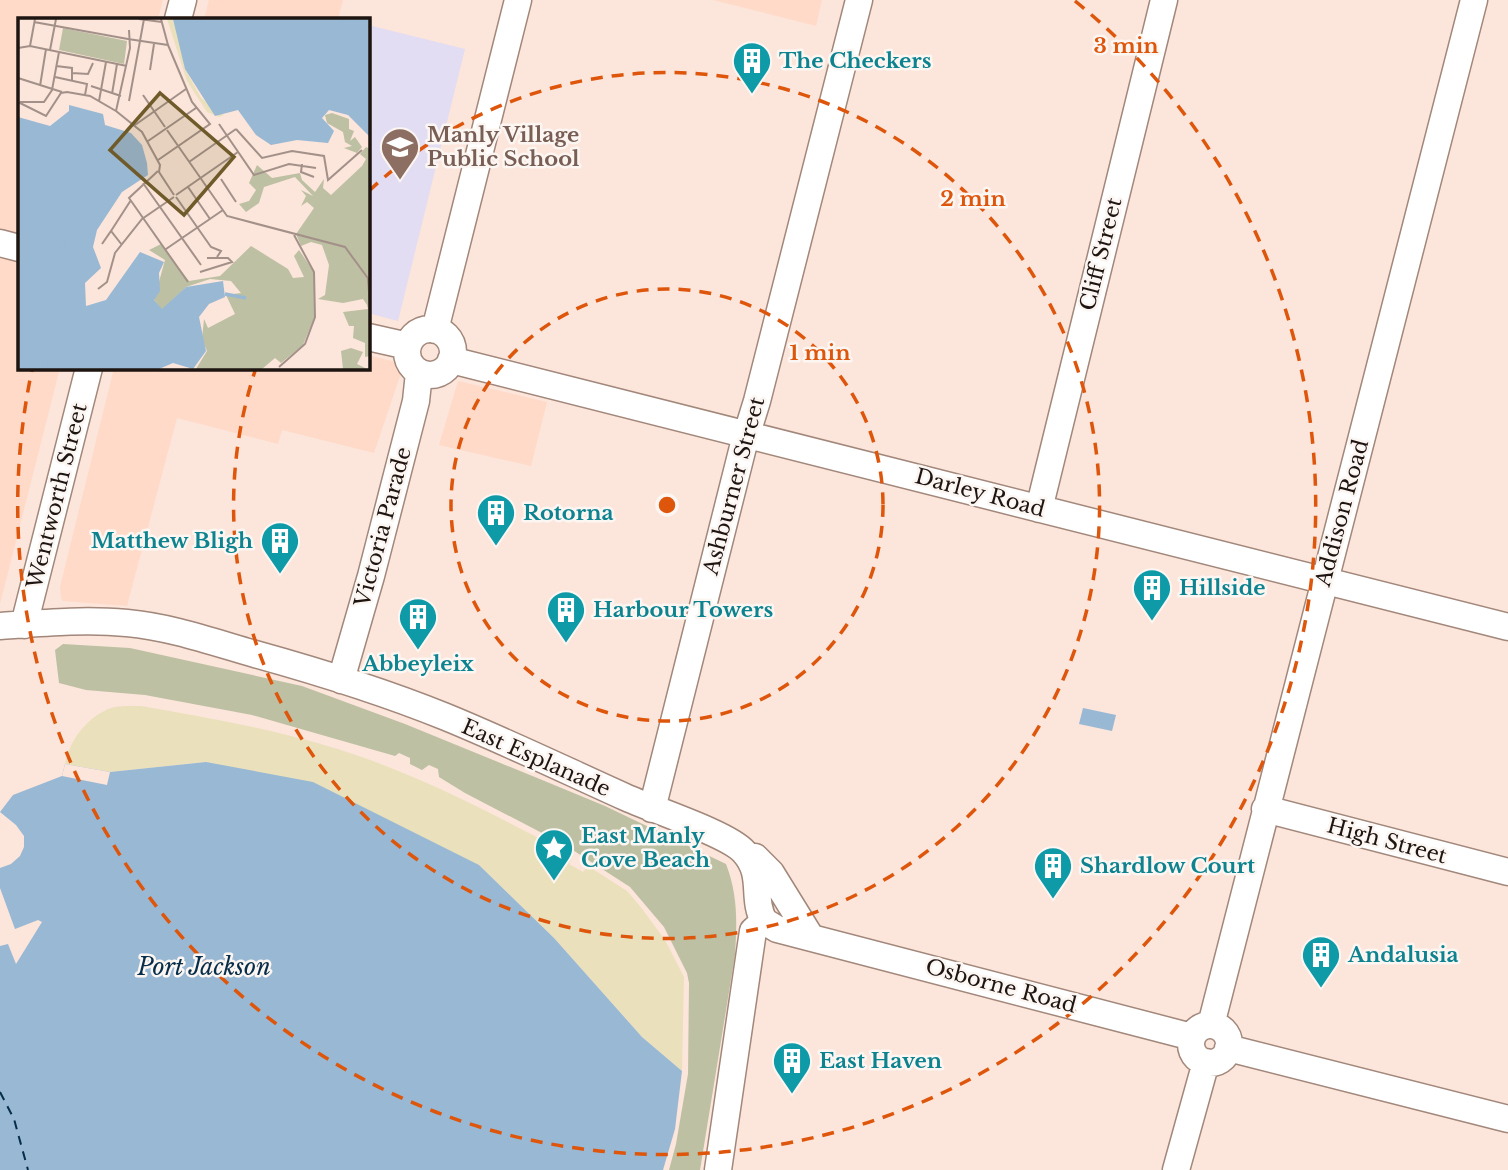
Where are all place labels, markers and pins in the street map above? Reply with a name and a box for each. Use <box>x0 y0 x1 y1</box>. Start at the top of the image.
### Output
building icon: The Checkers <box>731 40 773 95</box>
place label: The Checkers <box>779 48 932 74</box>
place label: Manly Village Public School <box>427 122 580 172</box>
school or university icon: Manly Village Public School <box>379 126 421 181</box>
building icon: Rotorna <box>475 492 517 547</box>
centre of rings <box>655 493 679 517</box>
place label: Rotorna <box>523 500 613 526</box>
building icon: Matthew Bligh <box>259 520 301 575</box>
place label: Matthew Bligh <box>91 528 253 554</box>
building icon: Hillside <box>1131 567 1173 622</box>
place label: Hillside <box>1179 575 1266 601</box>
building icon: Harbour Towers <box>545 589 587 644</box>
building icon: Abbeyleix <box>397 596 439 651</box>
place label: Harbour Towers <box>593 597 773 623</box>
place label: Abbeyleix <box>361 651 474 677</box>
place label: East Manly Cove Beach <box>581 823 710 873</box>
place icon: East Manly Cove Beach <box>533 827 575 882</box>
building icon: Shardlow Court <box>1032 845 1074 900</box>
place label: Shardlow Court <box>1080 853 1255 879</box>
building icon: Andalusia <box>1300 934 1342 989</box>
place label: Andalusia <box>1347 942 1459 968</box>
building icon: East Haven <box>771 1040 813 1095</box>
place label: East Haven <box>819 1048 942 1074</box>

